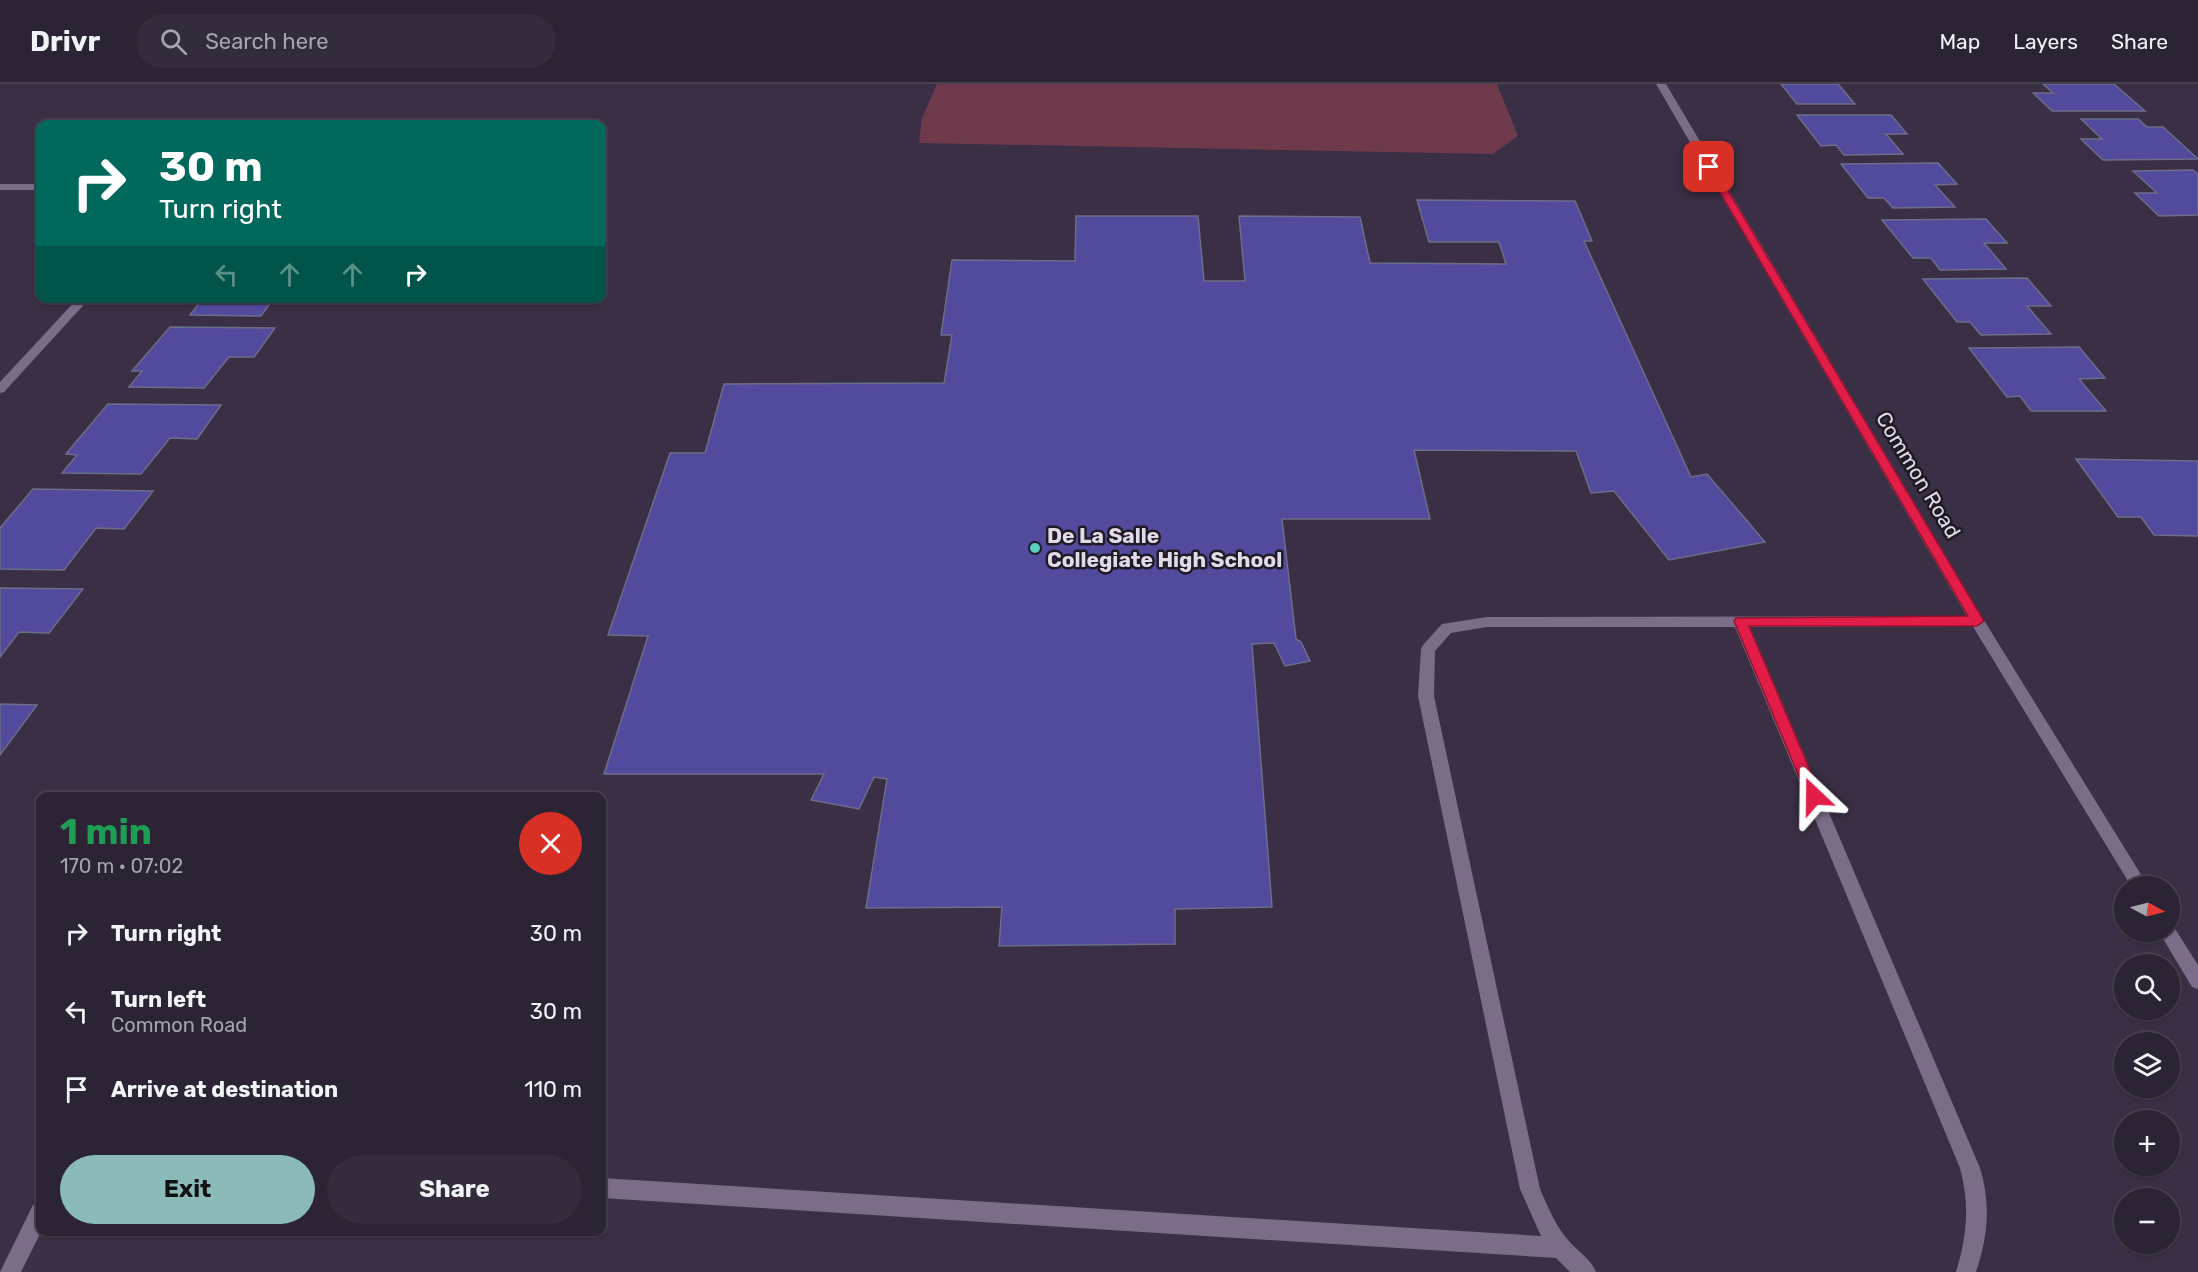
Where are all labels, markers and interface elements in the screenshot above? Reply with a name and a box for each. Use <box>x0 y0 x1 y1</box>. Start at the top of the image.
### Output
search box <box>136 14 556 68</box>
text: Drivr <box>30 25 100 58</box>
icon: search <box>157 25 190 58</box>
text: Search here <box>205 28 329 55</box>
text: Map <box>1939 29 1980 54</box>
text: Layers <box>2013 29 2078 54</box>
text: Share <box>2111 29 2168 54</box>
pin <box>1683 141 1734 192</box>
text: 30 m <box>159 142 263 192</box>
icon: right <box>60 144 138 222</box>
icon: arrive <box>1692 150 1725 183</box>
text: Turn right <box>159 193 282 225</box>
icon: left <box>210 258 243 291</box>
icon: ahead <box>273 258 306 291</box>
icon: ahead <box>336 258 369 291</box>
icon: right <box>399 258 432 291</box>
street label: Common Road <box>1871 407 1966 543</box>
place label: De La Salle Collegiate High School <box>1047 523 1282 572</box>
marker: De La Salle Collegiate High School <box>1028 541 1042 555</box>
position arrow <box>1782 764 1846 828</box>
text: 1 min <box>60 810 152 853</box>
button: close <box>519 812 582 875</box>
text: 170 m · 07:02 <box>60 854 183 878</box>
north arrow <box>2114 876 2180 942</box>
map controls <box>2114 876 2180 1254</box>
icon: right <box>60 917 93 950</box>
text: Turn right <box>111 920 221 947</box>
text: 30 m <box>530 920 582 947</box>
button: search <box>2114 954 2180 1020</box>
text: Turn left <box>111 986 206 1013</box>
icon: left <box>60 995 93 1028</box>
text: 30 m <box>530 998 582 1025</box>
text: Common Road <box>111 1013 247 1037</box>
button: layers <box>2114 1032 2180 1098</box>
icon: arrive <box>60 1073 93 1106</box>
text: Arrive at destination <box>111 1076 338 1103</box>
text: 110 m <box>524 1076 582 1103</box>
button: + <box>2114 1110 2180 1176</box>
button: Exit <box>60 1155 315 1224</box>
button: Share <box>327 1155 582 1224</box>
button: − <box>2114 1188 2180 1254</box>

